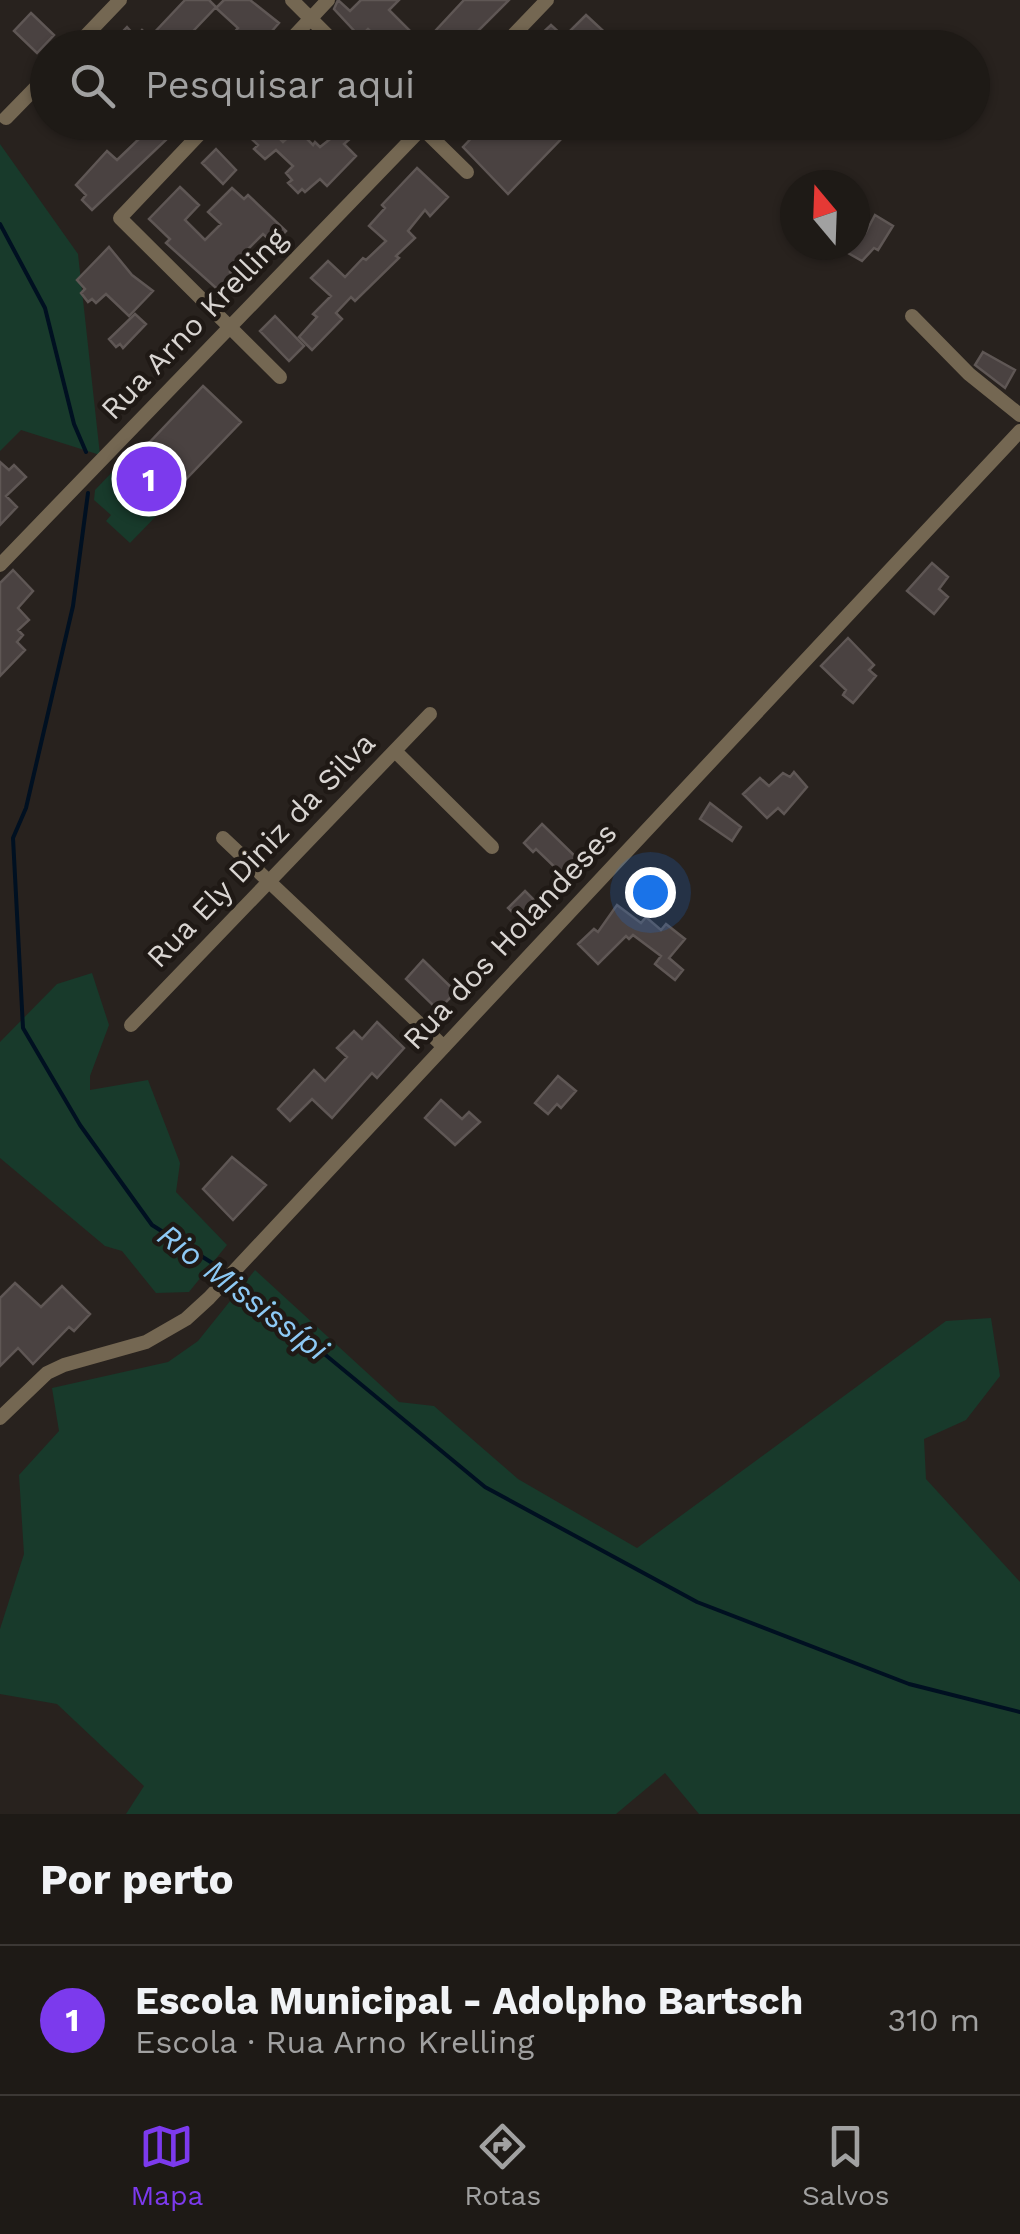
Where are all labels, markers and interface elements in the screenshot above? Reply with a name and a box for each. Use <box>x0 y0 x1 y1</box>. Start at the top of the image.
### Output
search box <box>30 30 990 140</box>
icon: search <box>65 58 120 113</box>
text: Pesquisar aqui <box>145 63 415 107</box>
north arrow <box>780 170 870 260</box>
street label: Rua Arno Krelling <box>94 221 294 426</box>
pin: 1 <box>116 442 182 516</box>
street label: Rua Ely Diniz da Silva <box>139 725 382 974</box>
street label: Rua dos Holandeses <box>396 815 624 1056</box>
your location <box>625 867 676 918</box>
water label: Rio Mississípi <box>150 1216 336 1369</box>
text: Por perto <box>40 1855 234 1904</box>
text: Escola Municipal - Adolpho Bartsch <box>135 1979 803 2023</box>
text: 1 <box>66 2001 79 2039</box>
text: 310 m <box>888 2001 980 2039</box>
text: Escola · Rua Arno Krelling <box>135 2023 534 2061</box>
tab: Mapa <box>130 2119 203 2212</box>
tab: Rotas <box>464 2119 541 2212</box>
tab: Salvos <box>802 2119 890 2212</box>

